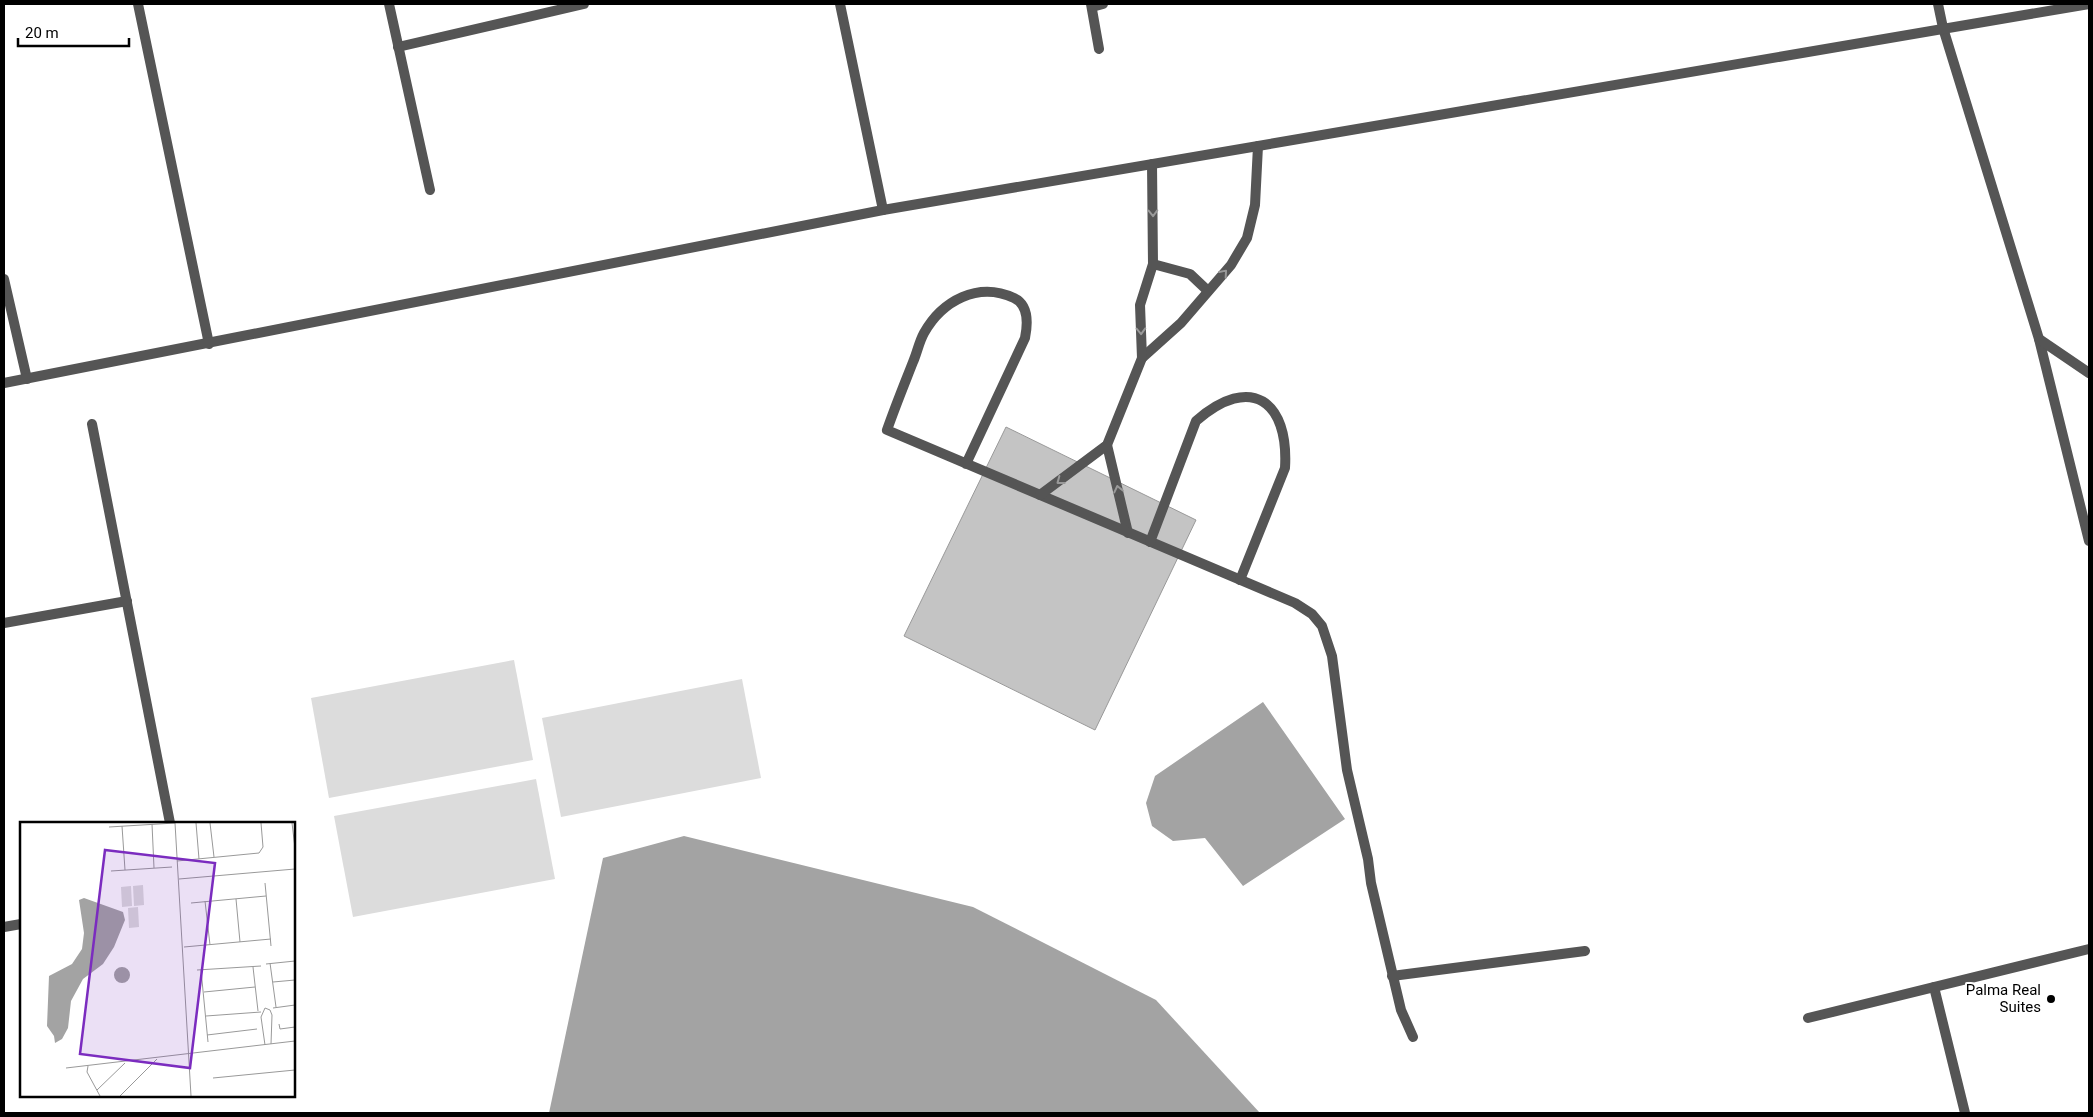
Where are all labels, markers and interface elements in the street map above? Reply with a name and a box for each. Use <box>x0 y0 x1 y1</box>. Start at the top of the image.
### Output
scale bar <box>18 15 129 47</box>
text: 20 m <box>25 24 59 42</box>
one-way arrow <box>1148 209 1158 217</box>
one-way arrow <box>1218 270 1227 279</box>
one-way arrow <box>1136 328 1146 335</box>
one-way arrow <box>1057 475 1066 483</box>
one-way arrow <box>1113 484 1124 493</box>
inset map <box>20 822 295 1097</box>
place label: Palma Real Suites <box>1966 981 2041 1016</box>
marker: Palma Real Suites <box>2045 993 2057 1005</box>

